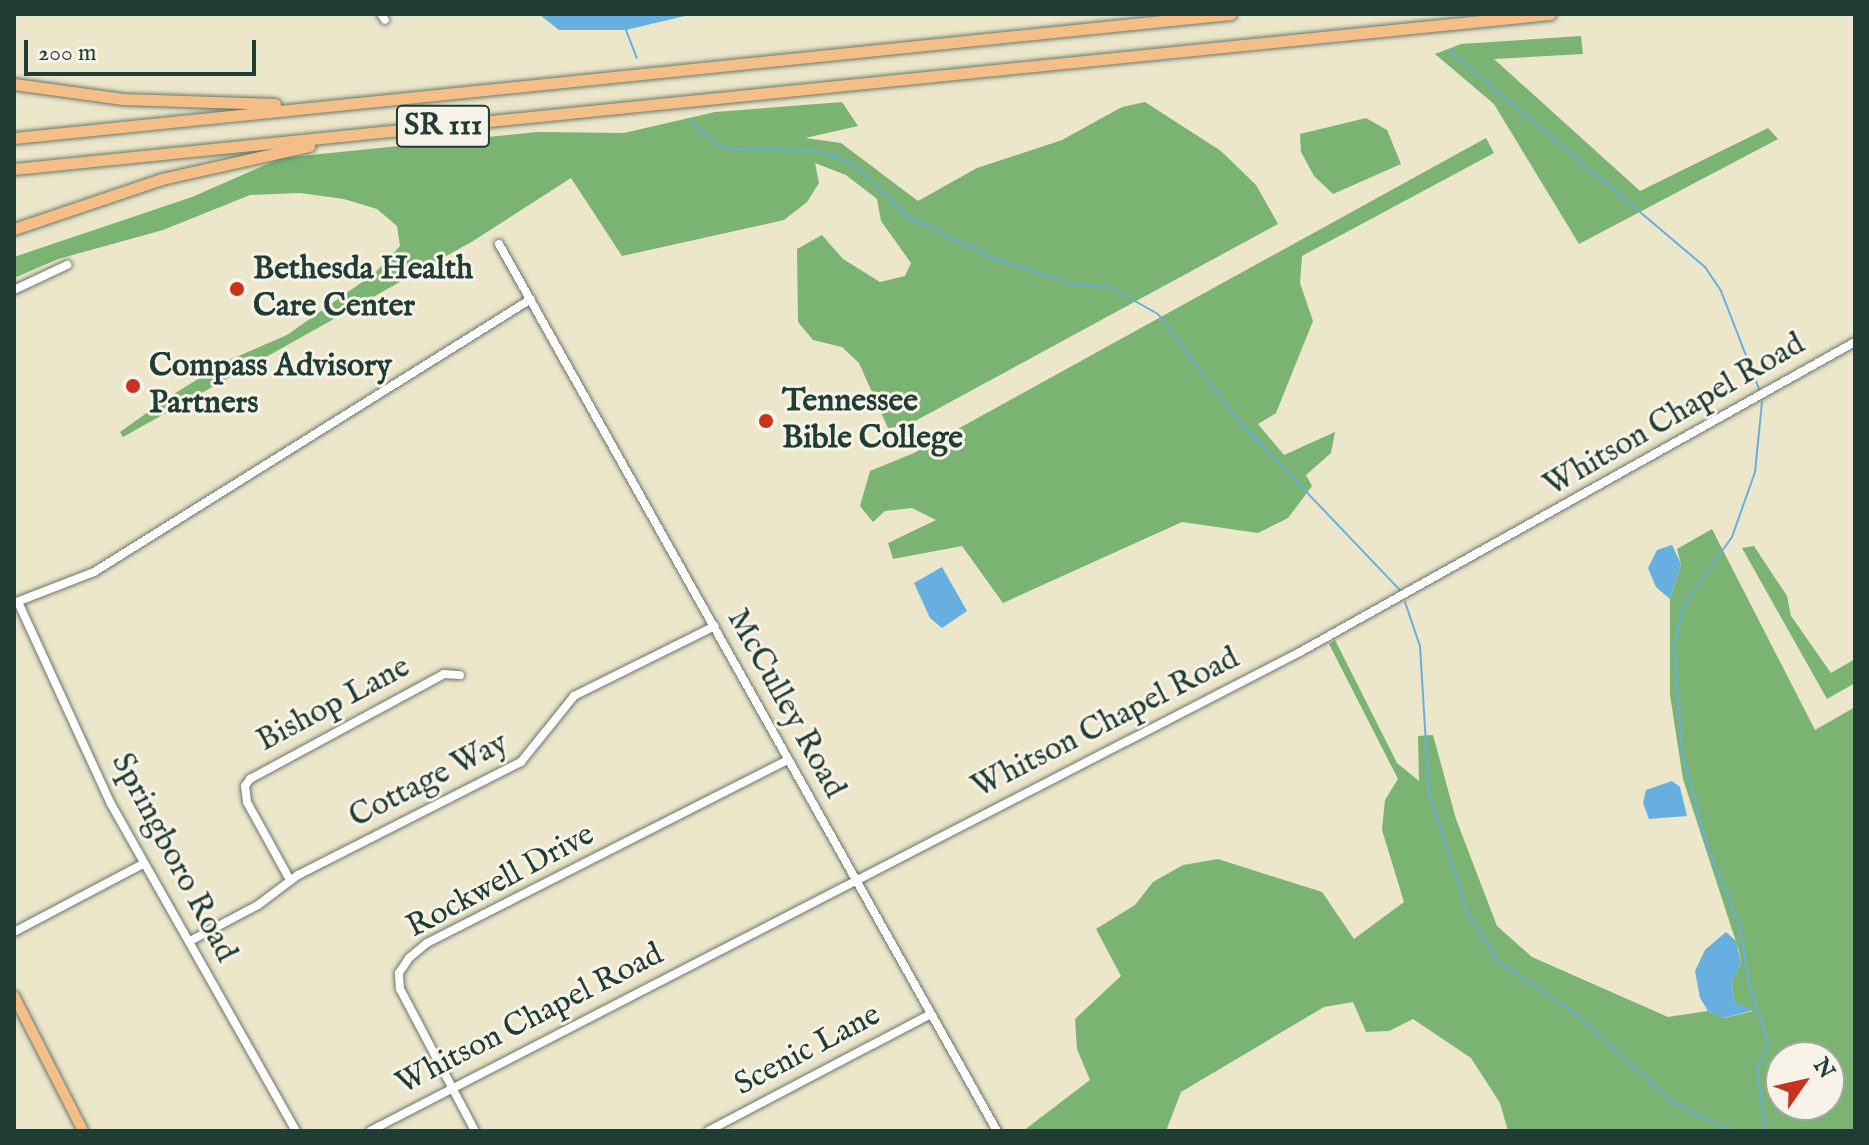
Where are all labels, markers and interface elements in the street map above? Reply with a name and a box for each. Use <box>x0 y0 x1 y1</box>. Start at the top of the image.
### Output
scale bar <box>28 24 260 74</box>
text: 200 m <box>38 38 97 69</box>
road number: SR 111 <box>395 100 491 152</box>
place label: Bethesda Health Care Center <box>253 252 473 327</box>
marker: Bethesda Health Care Center <box>228 280 246 298</box>
street label: Whitson Chapel Road <box>1538 326 1812 506</box>
place label: Compass Advisory Partners <box>149 349 392 424</box>
marker: Compass Advisory Partners <box>124 377 142 395</box>
place label: Tennessee Bible College <box>782 384 963 459</box>
marker: Tennessee Bible College <box>757 412 775 430</box>
street label: McCulley Road <box>717 603 853 805</box>
street label: Whitson Chapel Road <box>966 640 1246 808</box>
street label: Bishop Lane <box>251 649 417 761</box>
street label: Cottage Way <box>343 725 515 837</box>
street label: Springboro Road <box>102 747 244 969</box>
street label: Rockwell Drive <box>401 817 601 947</box>
street label: Whitson Chapel Road <box>390 936 670 1104</box>
street label: Scenic Lane <box>729 997 887 1105</box>
north arrow <box>1765 1041 1845 1121</box>
text: N <box>1806 1053 1840 1084</box>

